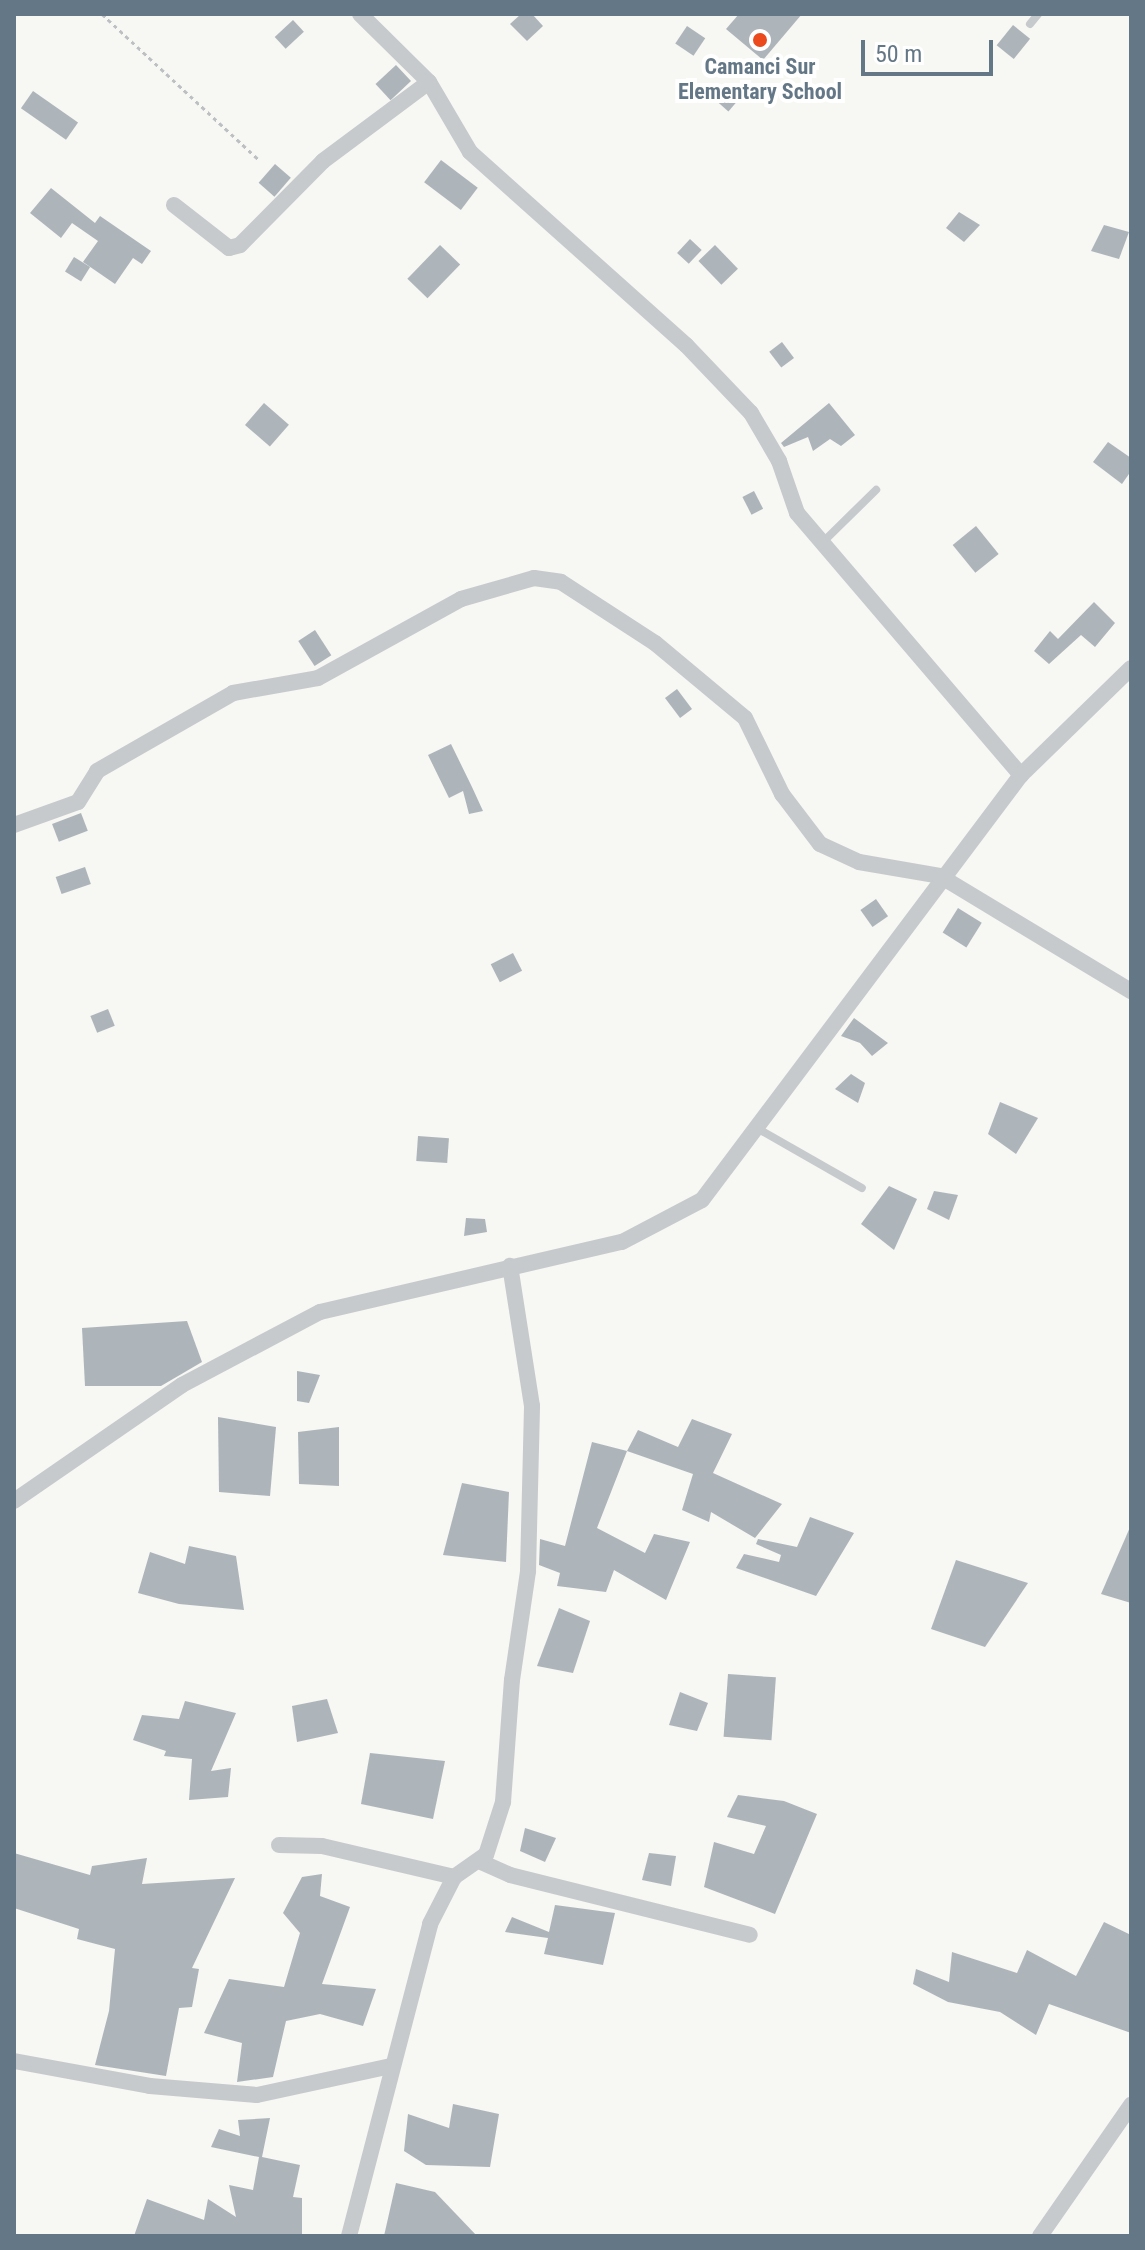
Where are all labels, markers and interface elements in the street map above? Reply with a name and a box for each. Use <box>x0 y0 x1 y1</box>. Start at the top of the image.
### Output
scale bar <box>865 24 997 74</box>
marker: Camanci Sur Elementary School <box>751 31 769 49</box>
text: 50 m <box>875 40 922 68</box>
place label: Camanci Sur Elementary School <box>678 53 842 104</box>

